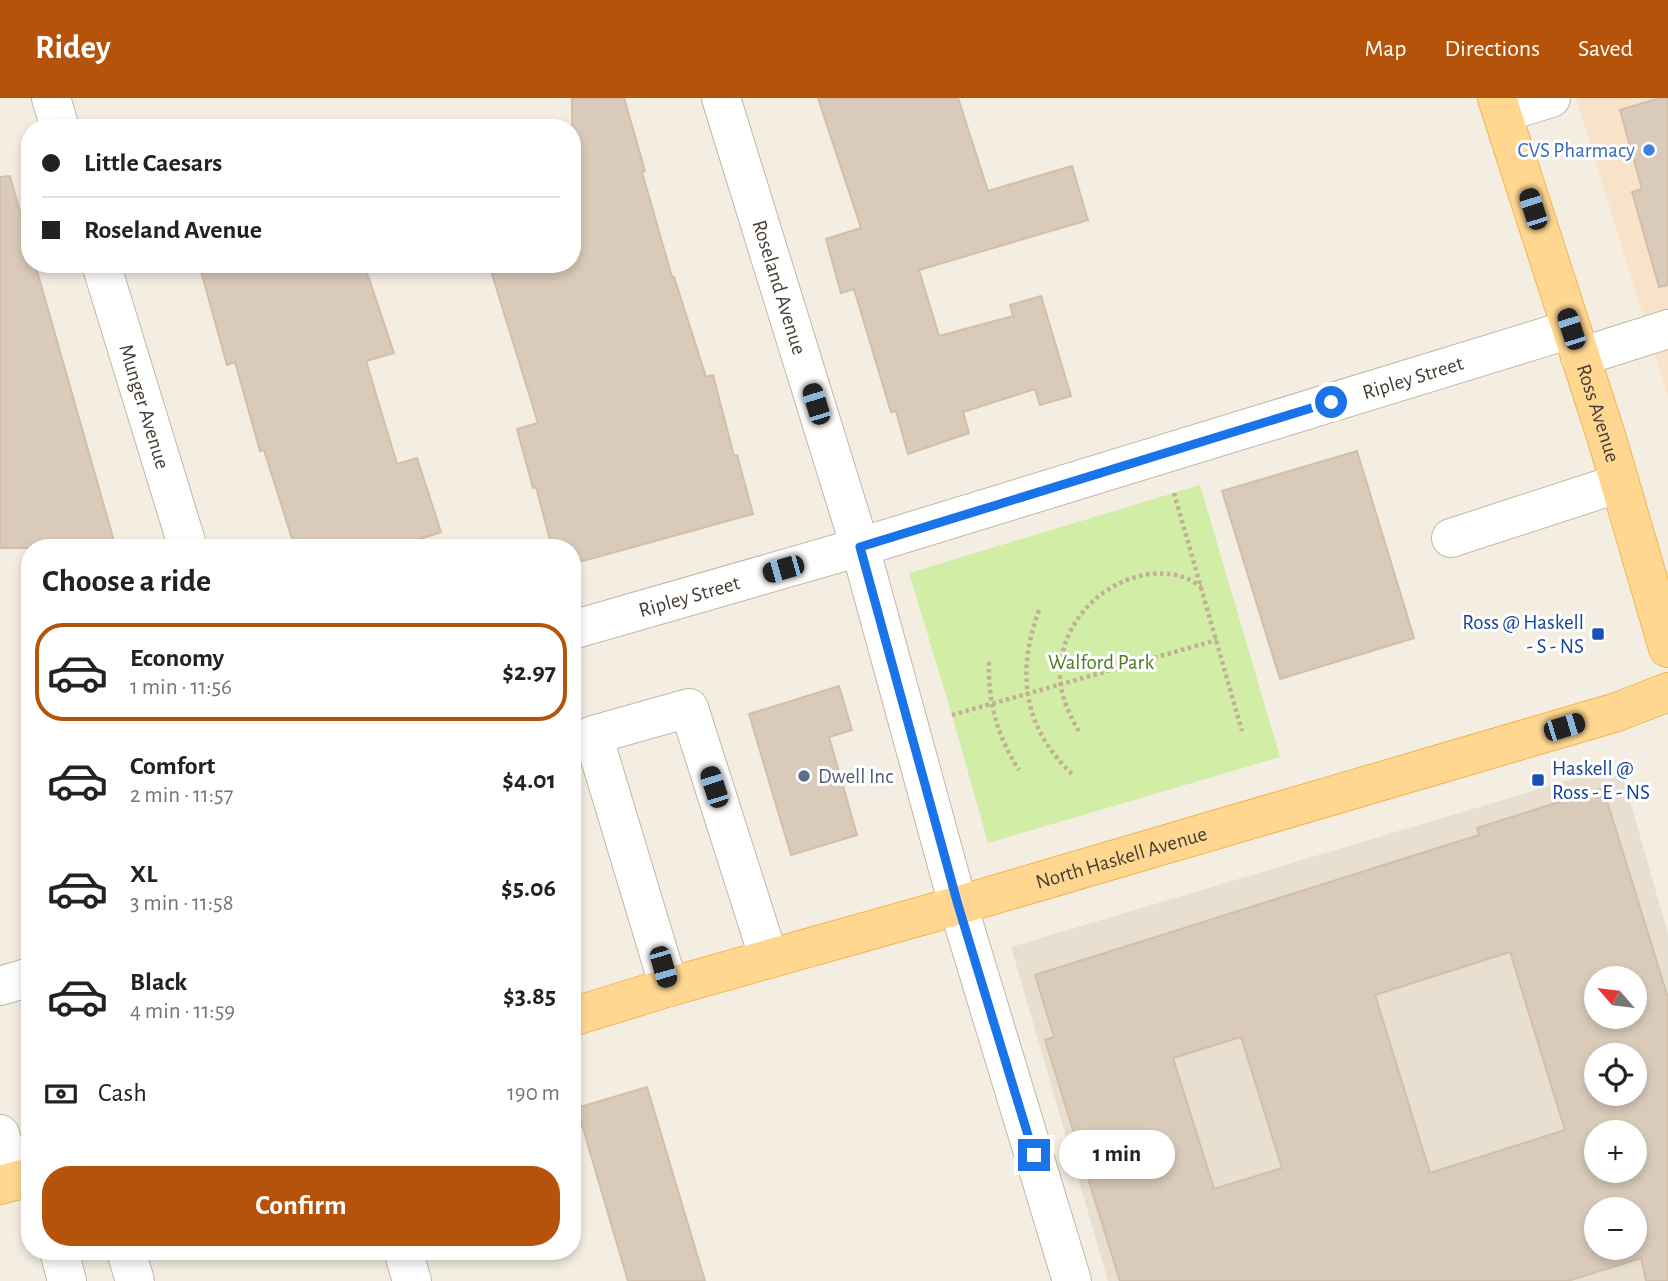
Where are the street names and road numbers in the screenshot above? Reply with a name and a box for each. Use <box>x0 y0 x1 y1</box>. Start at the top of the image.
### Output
street label: Roseland Avenue <box>748 217 810 357</box>
street label: Munger Avenue <box>115 342 173 471</box>
street label: Ripley Street <box>1360 353 1466 403</box>
street label: Ross Avenue <box>1573 362 1623 465</box>
street label: Ripley Street <box>636 572 743 621</box>
street label: North Haskell Avenue <box>1033 823 1209 893</box>

